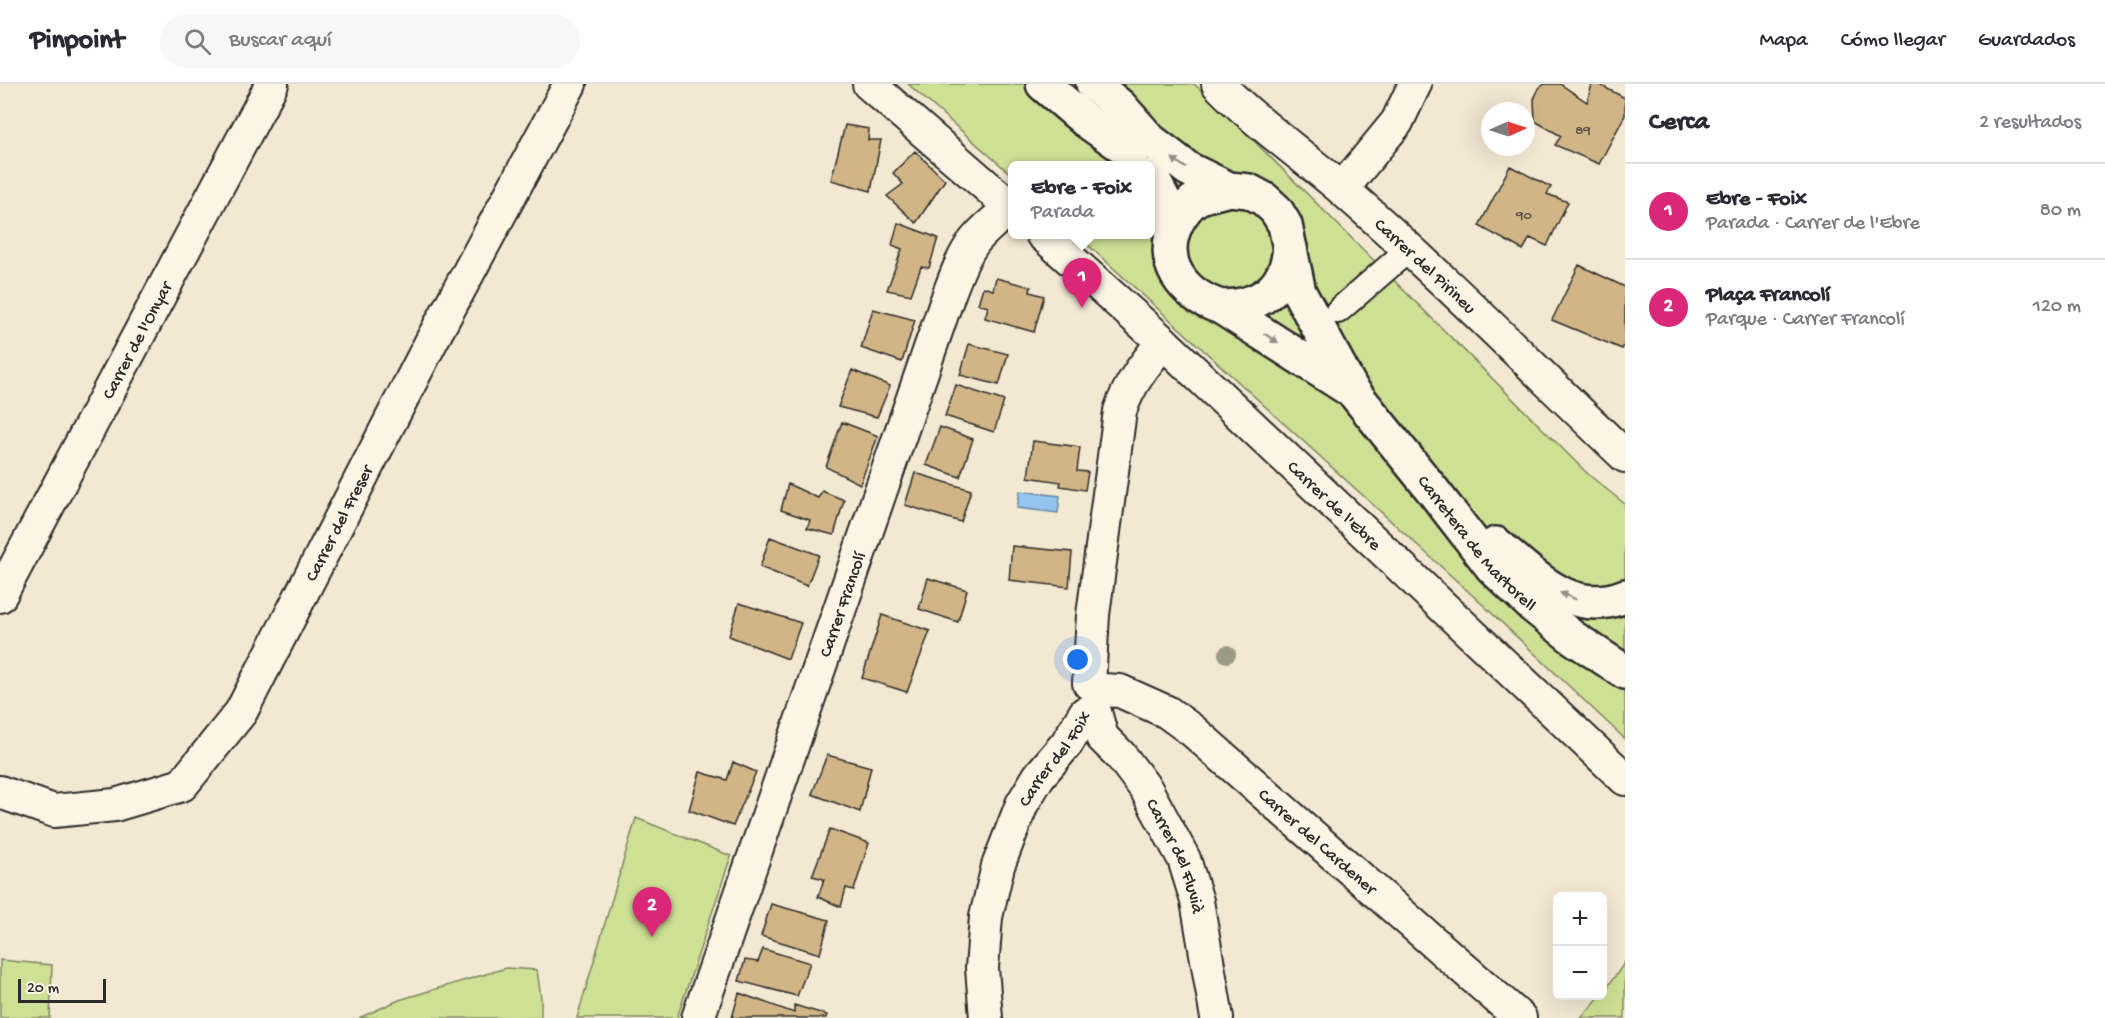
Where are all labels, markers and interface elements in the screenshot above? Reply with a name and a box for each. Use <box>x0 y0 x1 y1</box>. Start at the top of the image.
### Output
search box <box>160 14 580 68</box>
text: Pinpoint <box>30 25 124 58</box>
icon: search <box>181 25 214 58</box>
text: Buscar aquí <box>229 28 332 54</box>
text: Mapa <box>1759 29 1808 54</box>
text: Cómo llegar <box>1841 29 1945 54</box>
text: Guardados <box>1978 29 2075 54</box>
north arrow <box>1481 102 1535 156</box>
text: Cerca <box>1649 108 1709 139</box>
text: 2 resultados <box>1979 112 2081 135</box>
house number: 89 <box>1575 122 1591 140</box>
one-way arrow <box>1172 157 1188 169</box>
popup <box>1008 161 1155 239</box>
text: Ebre - Foix <box>1031 176 1132 202</box>
text: Ebre - Foix <box>1706 187 1807 213</box>
text: 1 <box>1664 200 1673 223</box>
text: 80 m <box>2040 200 2081 223</box>
text: Parada <box>1031 202 1094 225</box>
house number: 90 <box>1515 207 1532 225</box>
text: Parada · Carrer de l'Ebre <box>1706 213 1920 236</box>
street label: Carrer del Pirineu <box>1369 215 1480 320</box>
pin: 1 <box>1062 258 1102 308</box>
street label: Carrer de l'Onyar <box>99 277 179 403</box>
text: Plaça Francolí <box>1706 283 1830 309</box>
text: 2 <box>1664 296 1673 319</box>
text: 120 m <box>2033 296 2081 319</box>
text: Parque · Carrer Francolí <box>1706 309 1905 332</box>
one-way arrow <box>1263 332 1279 343</box>
street label: Carrer de l'Ebre <box>1282 457 1385 556</box>
street label: Carrer del Freser <box>302 461 380 586</box>
street label: Carretera de Martorell <box>1412 472 1540 617</box>
street label: Carrer Francolí <box>816 549 872 660</box>
one-way arrow <box>1559 591 1577 601</box>
your location <box>1063 645 1092 674</box>
street label: Carrer del Foix <box>1015 708 1097 811</box>
street label: Carrer del Cardener <box>1253 785 1381 901</box>
street label: Carrer del Fluvià <box>1140 796 1207 916</box>
pin: 2 <box>632 888 672 937</box>
map controls <box>1553 892 1607 1000</box>
button: + <box>1553 892 1607 946</box>
button: − <box>1553 946 1607 1000</box>
scale bar <box>18 976 106 1004</box>
text: 20 m <box>27 980 59 999</box>

